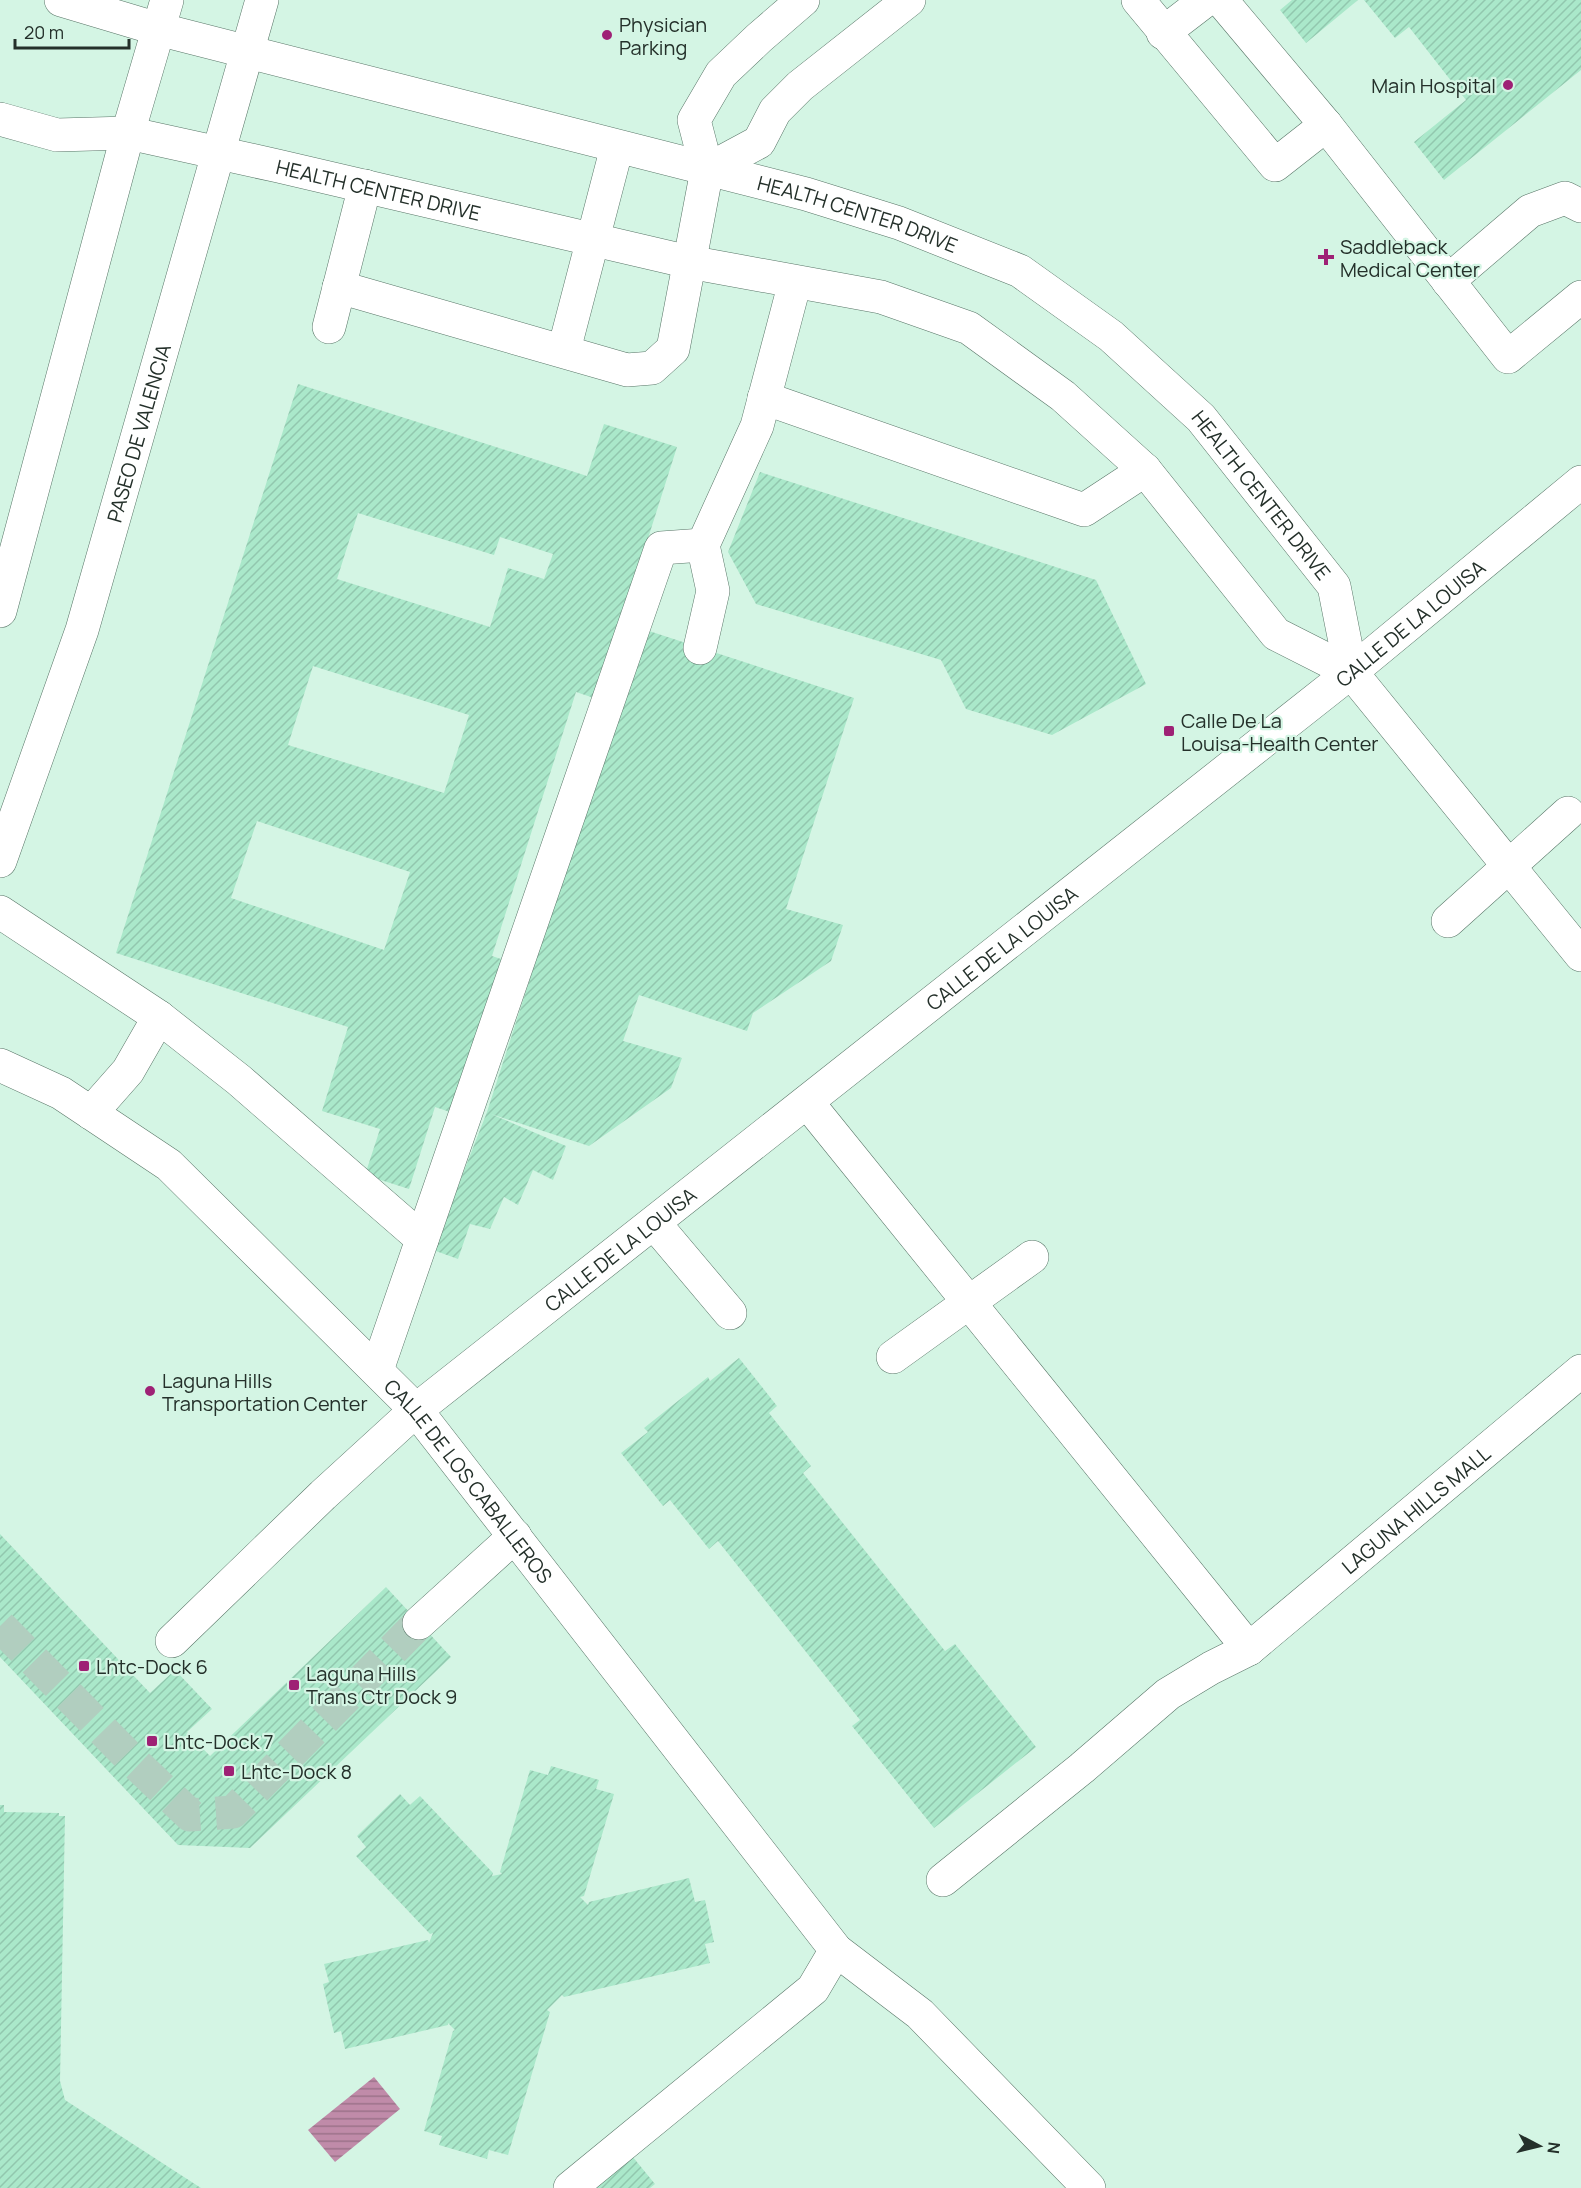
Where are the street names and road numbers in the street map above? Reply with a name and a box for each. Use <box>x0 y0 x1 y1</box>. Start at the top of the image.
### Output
street label: HEALTH CENTER DRIVE <box>274 153 483 226</box>
street label: HEALTH CENTER DRIVE <box>755 169 962 259</box>
street label: PASEO DE VALENCIA <box>100 340 177 525</box>
street label: HEALTH CENTER DRIVE <box>1186 404 1337 585</box>
street label: CALLE DE LA LOUISA <box>1330 553 1491 693</box>
street label: CALLE DE LA LOUISA <box>920 879 1083 1016</box>
street label: CALLE DE LA LOUISA <box>539 1180 702 1317</box>
street label: CALLE DE LOS CABALLEROS <box>379 1373 559 1588</box>
street label: LAGUNA HILLS MALL <box>1336 1439 1496 1580</box>

